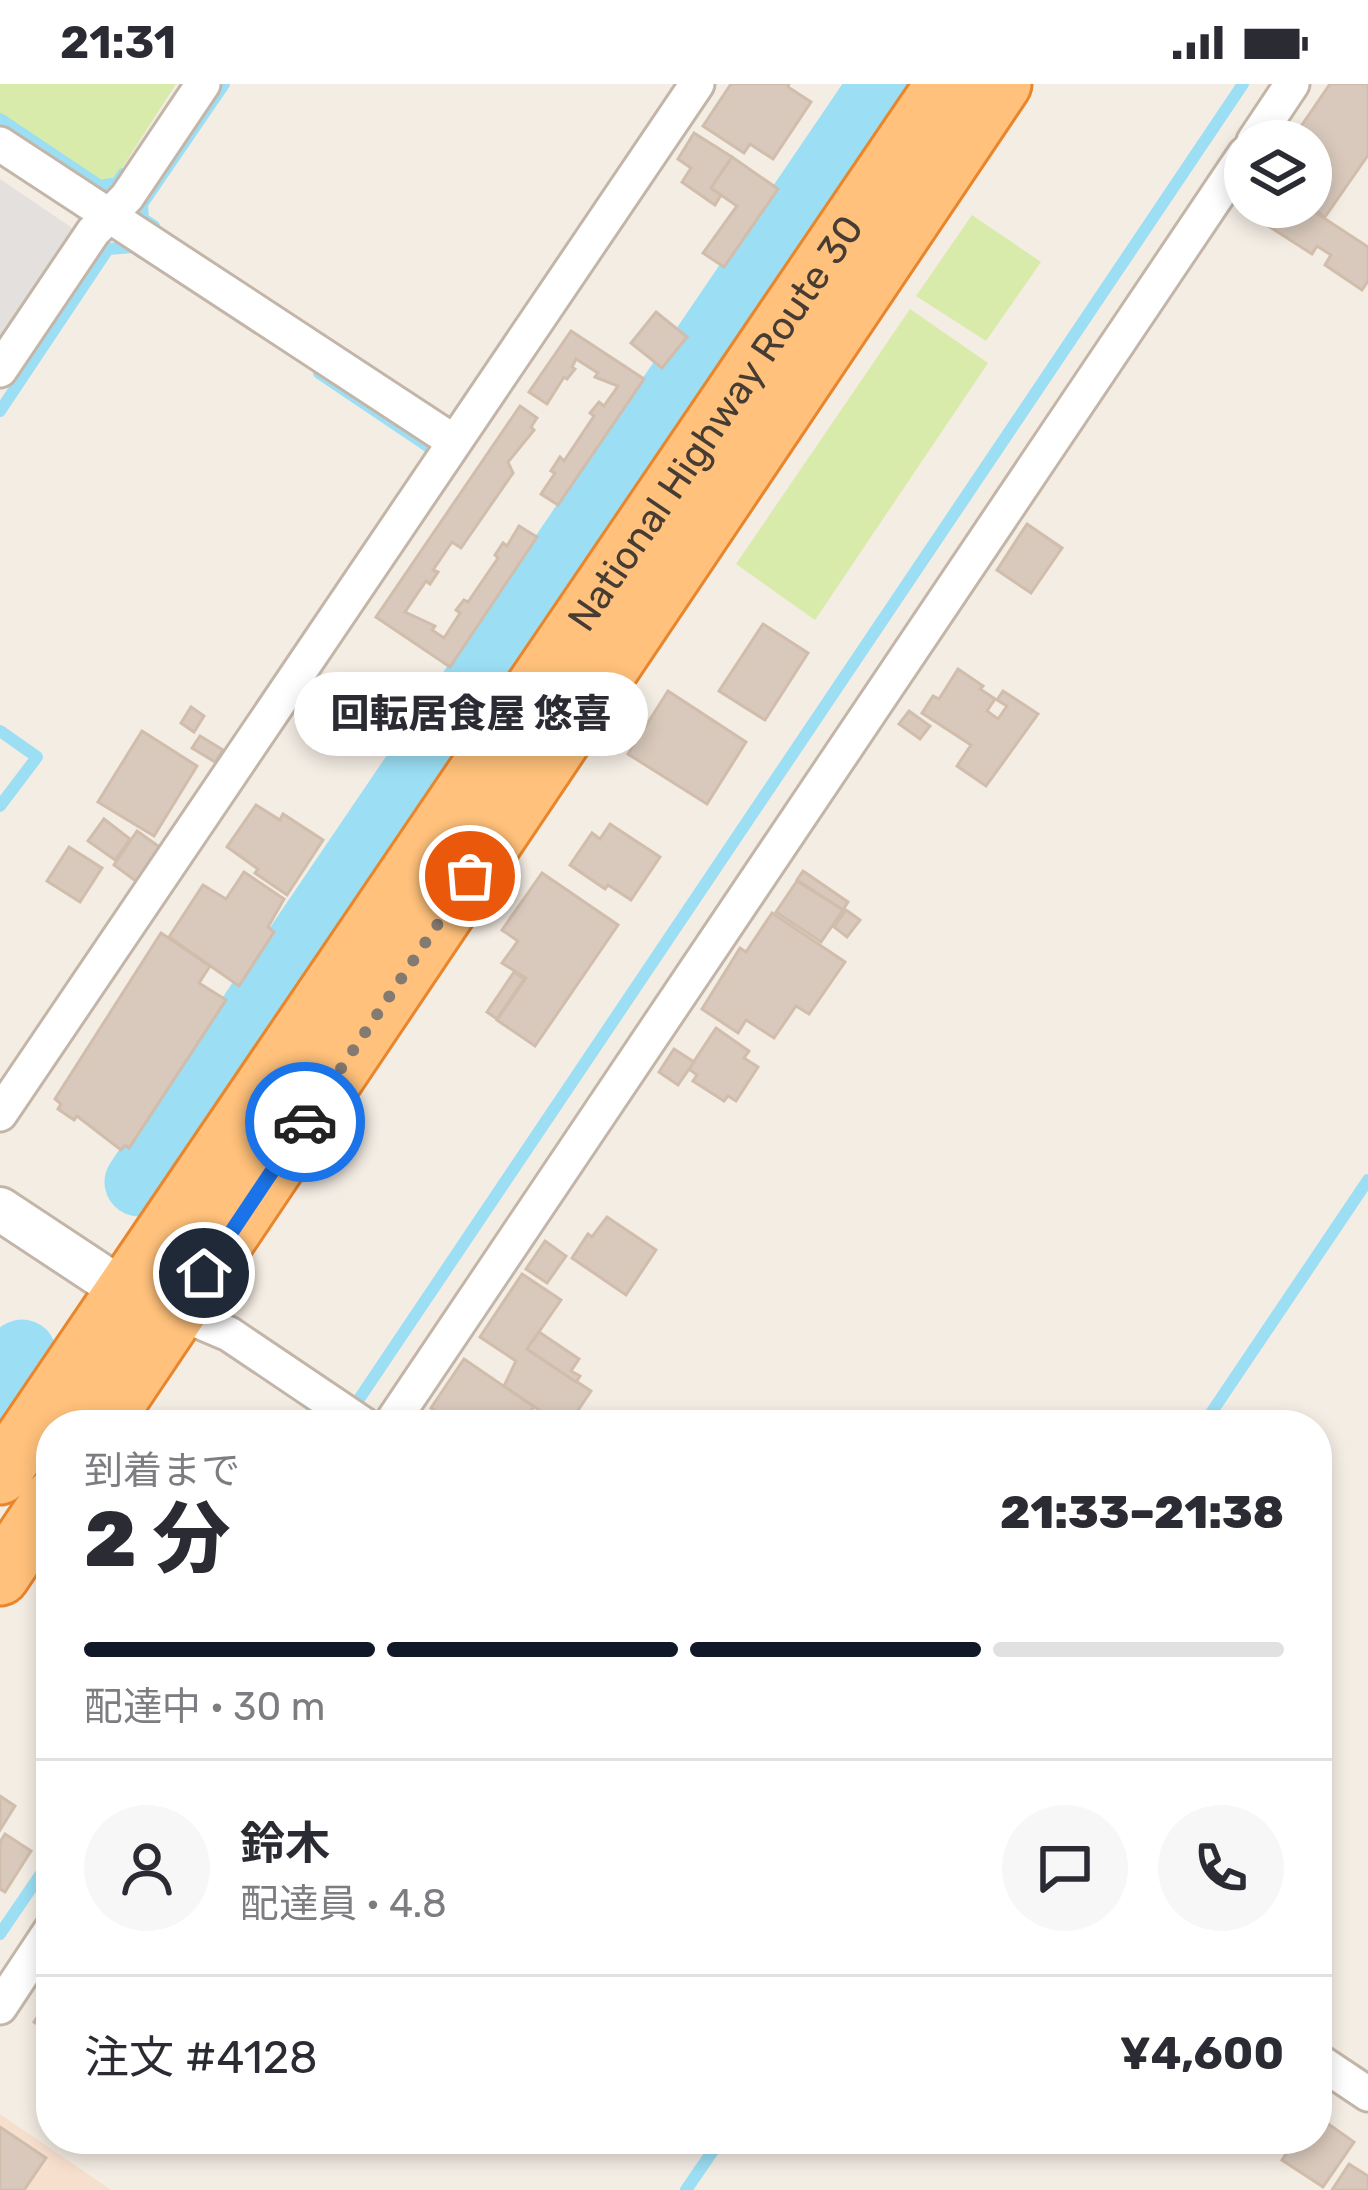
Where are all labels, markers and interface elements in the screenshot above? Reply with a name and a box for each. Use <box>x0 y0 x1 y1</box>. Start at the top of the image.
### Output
text: 21:31 <box>60 16 176 69</box>
map controls <box>1224 120 1332 228</box>
button: layers <box>1224 120 1332 228</box>
street label: National Highway Route 30 <box>558 207 873 640</box>
callout: 回転居食屋 悠喜 <box>293 672 647 756</box>
text: 回転居食屋 悠喜 <box>331 691 611 737</box>
pin <box>419 825 521 927</box>
icon: bag <box>437 843 503 909</box>
courier <box>245 1062 365 1182</box>
icon: car <box>272 1089 338 1155</box>
pin <box>153 1222 255 1324</box>
icon: home <box>171 1240 237 1306</box>
text: 到着まで <box>84 1448 240 1494</box>
text: 21:33–21:38 <box>1000 1486 1284 1539</box>
text: 2 分 <box>84 1493 230 1586</box>
text: 配達中 · 30 m <box>84 1684 325 1730</box>
button: person <box>84 1805 210 1931</box>
button: chat <box>1002 1805 1128 1931</box>
button: phone <box>1158 1805 1284 1931</box>
text: 鈴木 <box>240 1817 330 1870</box>
text: 配達員 · 4.8 <box>240 1881 447 1927</box>
text: ¥4,600 <box>1120 2027 1284 2080</box>
text: 注文 #4128 <box>84 2031 318 2084</box>

